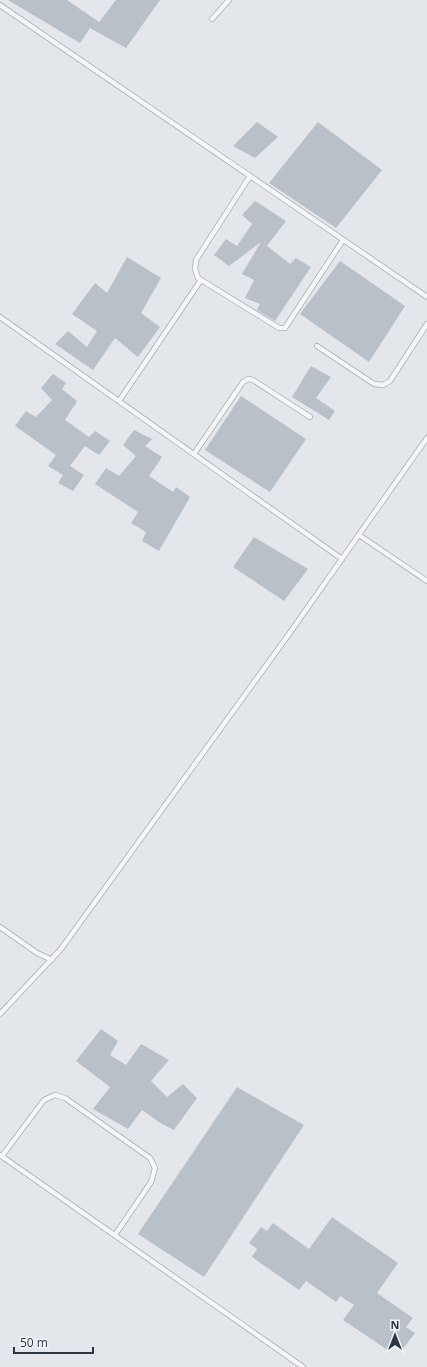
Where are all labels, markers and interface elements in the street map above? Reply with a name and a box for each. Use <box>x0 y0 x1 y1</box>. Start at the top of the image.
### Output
north arrow <box>375 1315 415 1355</box>
text: N <box>391 1317 399 1332</box>
scale bar <box>14 1329 93 1355</box>
text: 50 m <box>20 1334 48 1351</box>

